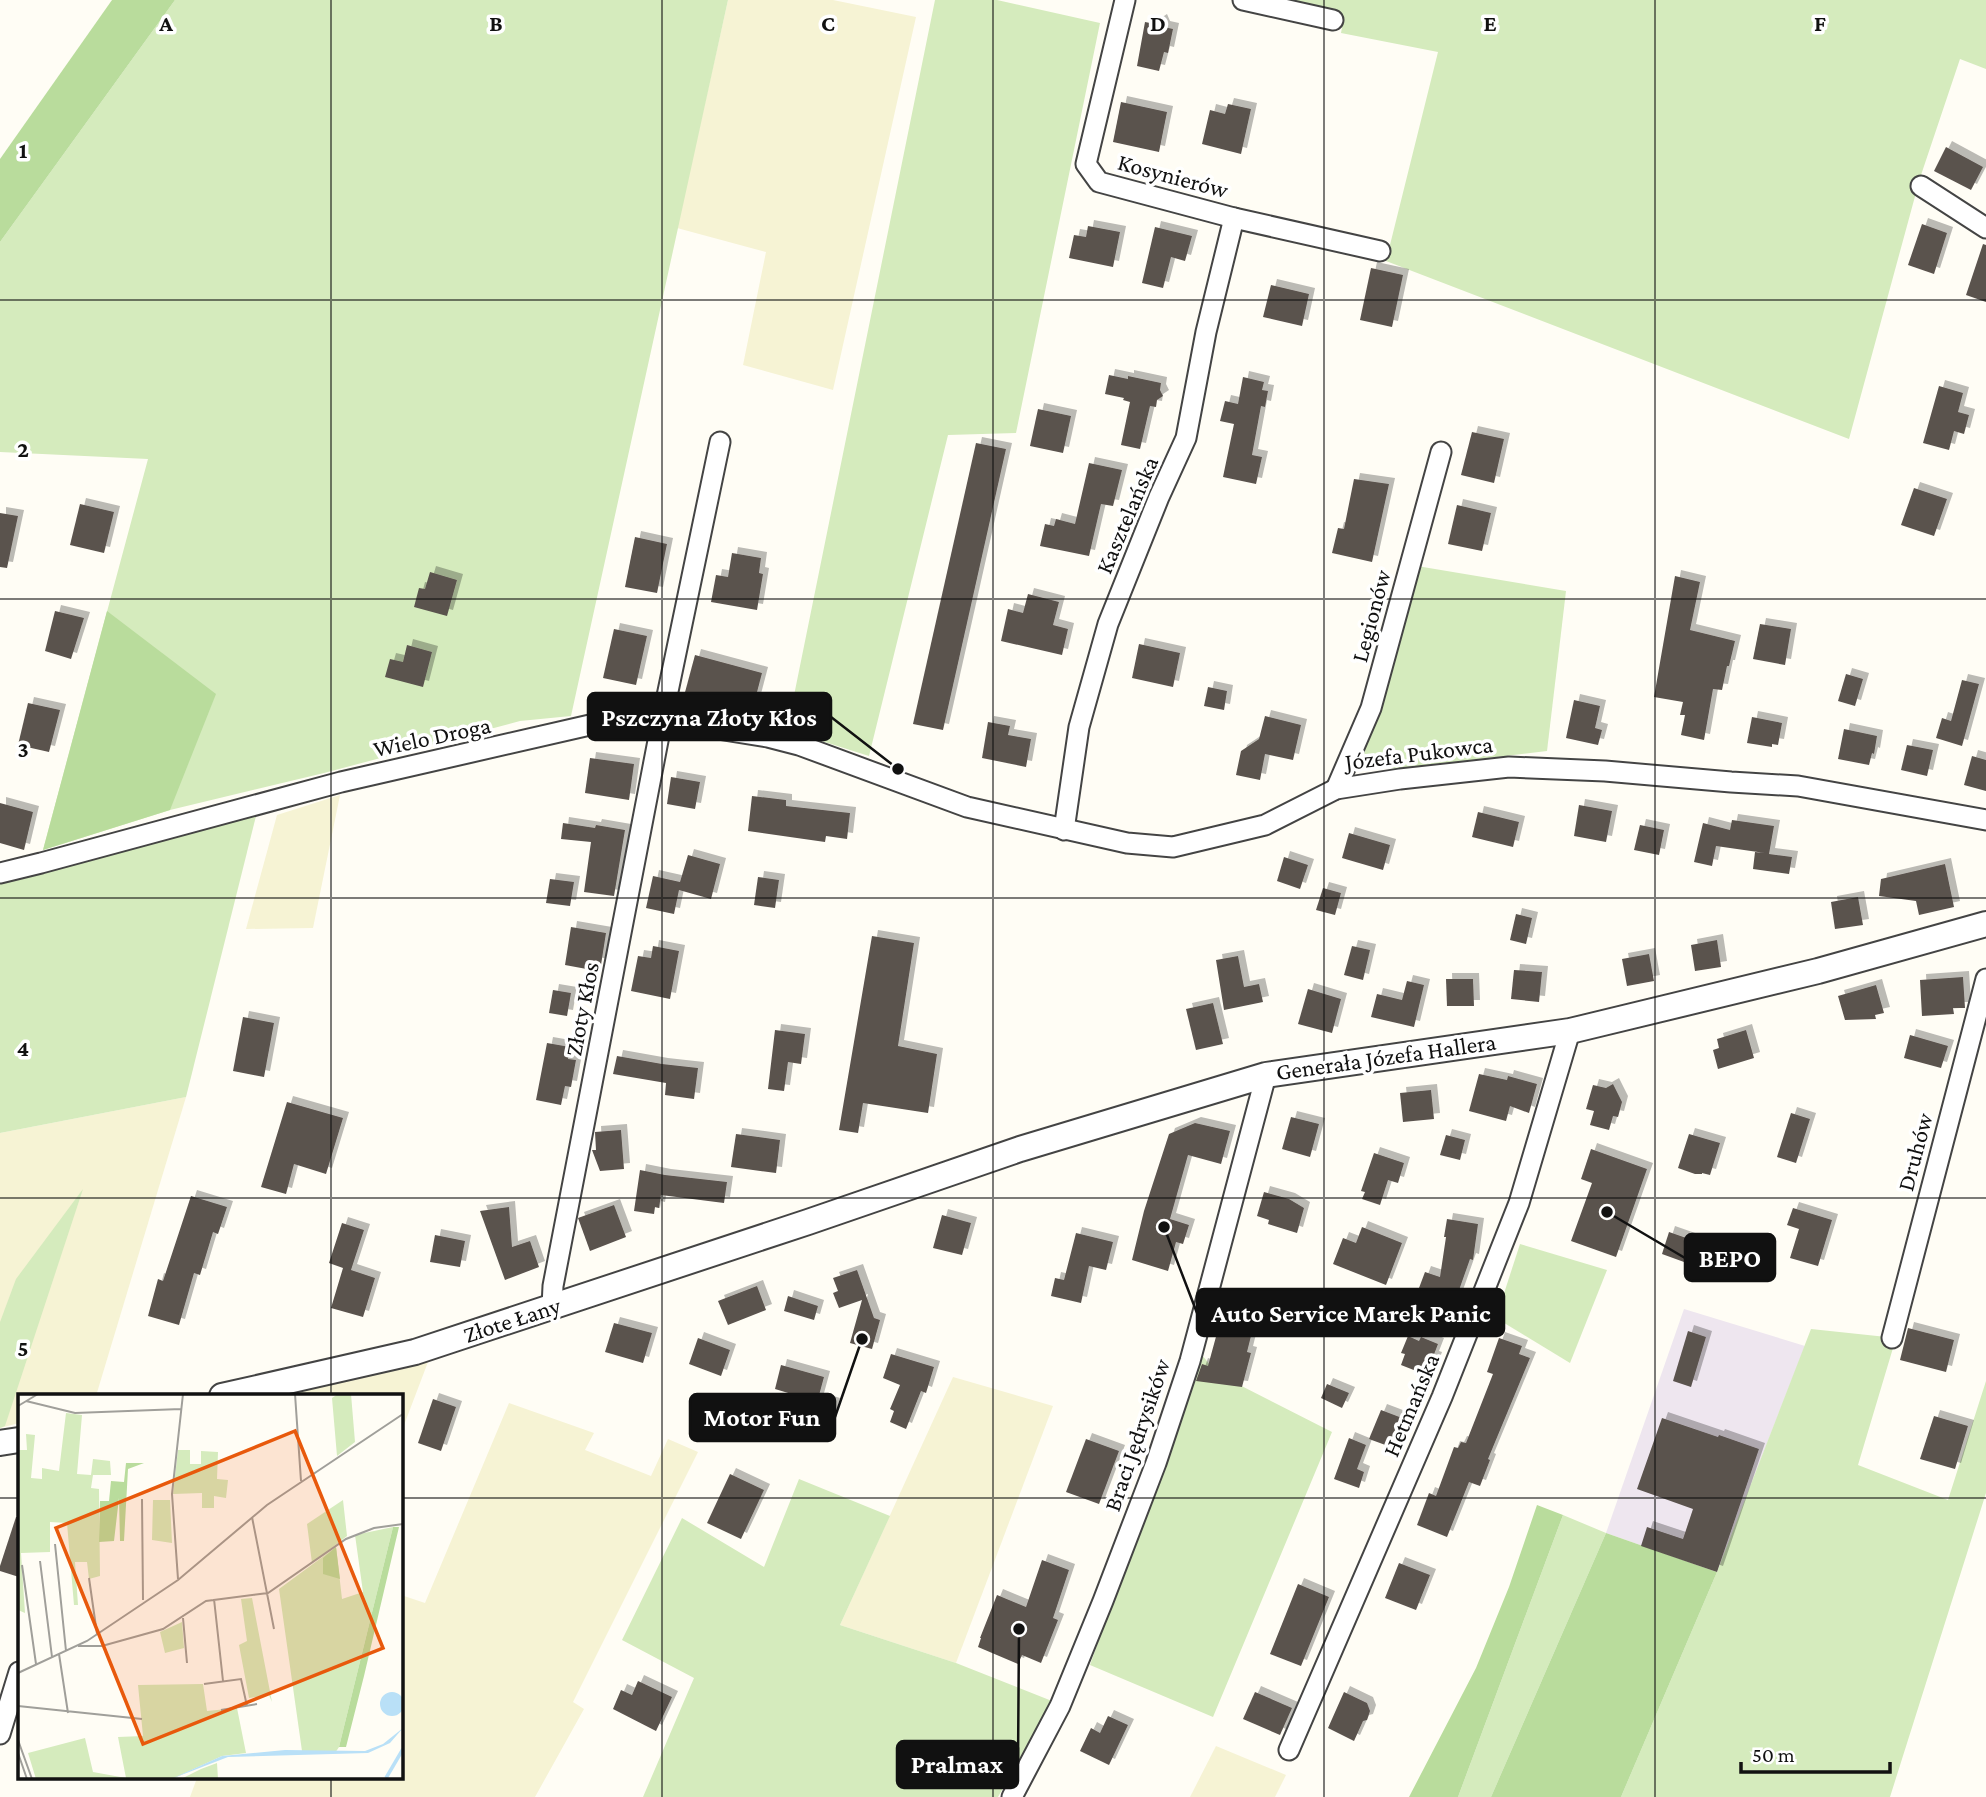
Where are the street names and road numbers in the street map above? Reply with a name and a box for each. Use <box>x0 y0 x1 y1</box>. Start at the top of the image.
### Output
street label: Kosynierów <box>1115 148 1232 203</box>
street label: Kasztelańska <box>1090 452 1163 578</box>
street label: Legionów <box>1345 566 1396 665</box>
street label: Wielo Droga <box>371 711 493 762</box>
street label: Józefa Pukowca <box>1341 730 1494 775</box>
street label: Złoty Kłos <box>559 959 604 1058</box>
street label: Generała Józefa Hallera <box>1274 1028 1498 1085</box>
street label: Druhów <box>1891 1110 1938 1194</box>
street label: Złote Łany <box>460 1291 565 1348</box>
street label: Hetmańska <box>1377 1349 1444 1460</box>
street label: Braci Jędrysików <box>1098 1355 1175 1515</box>

